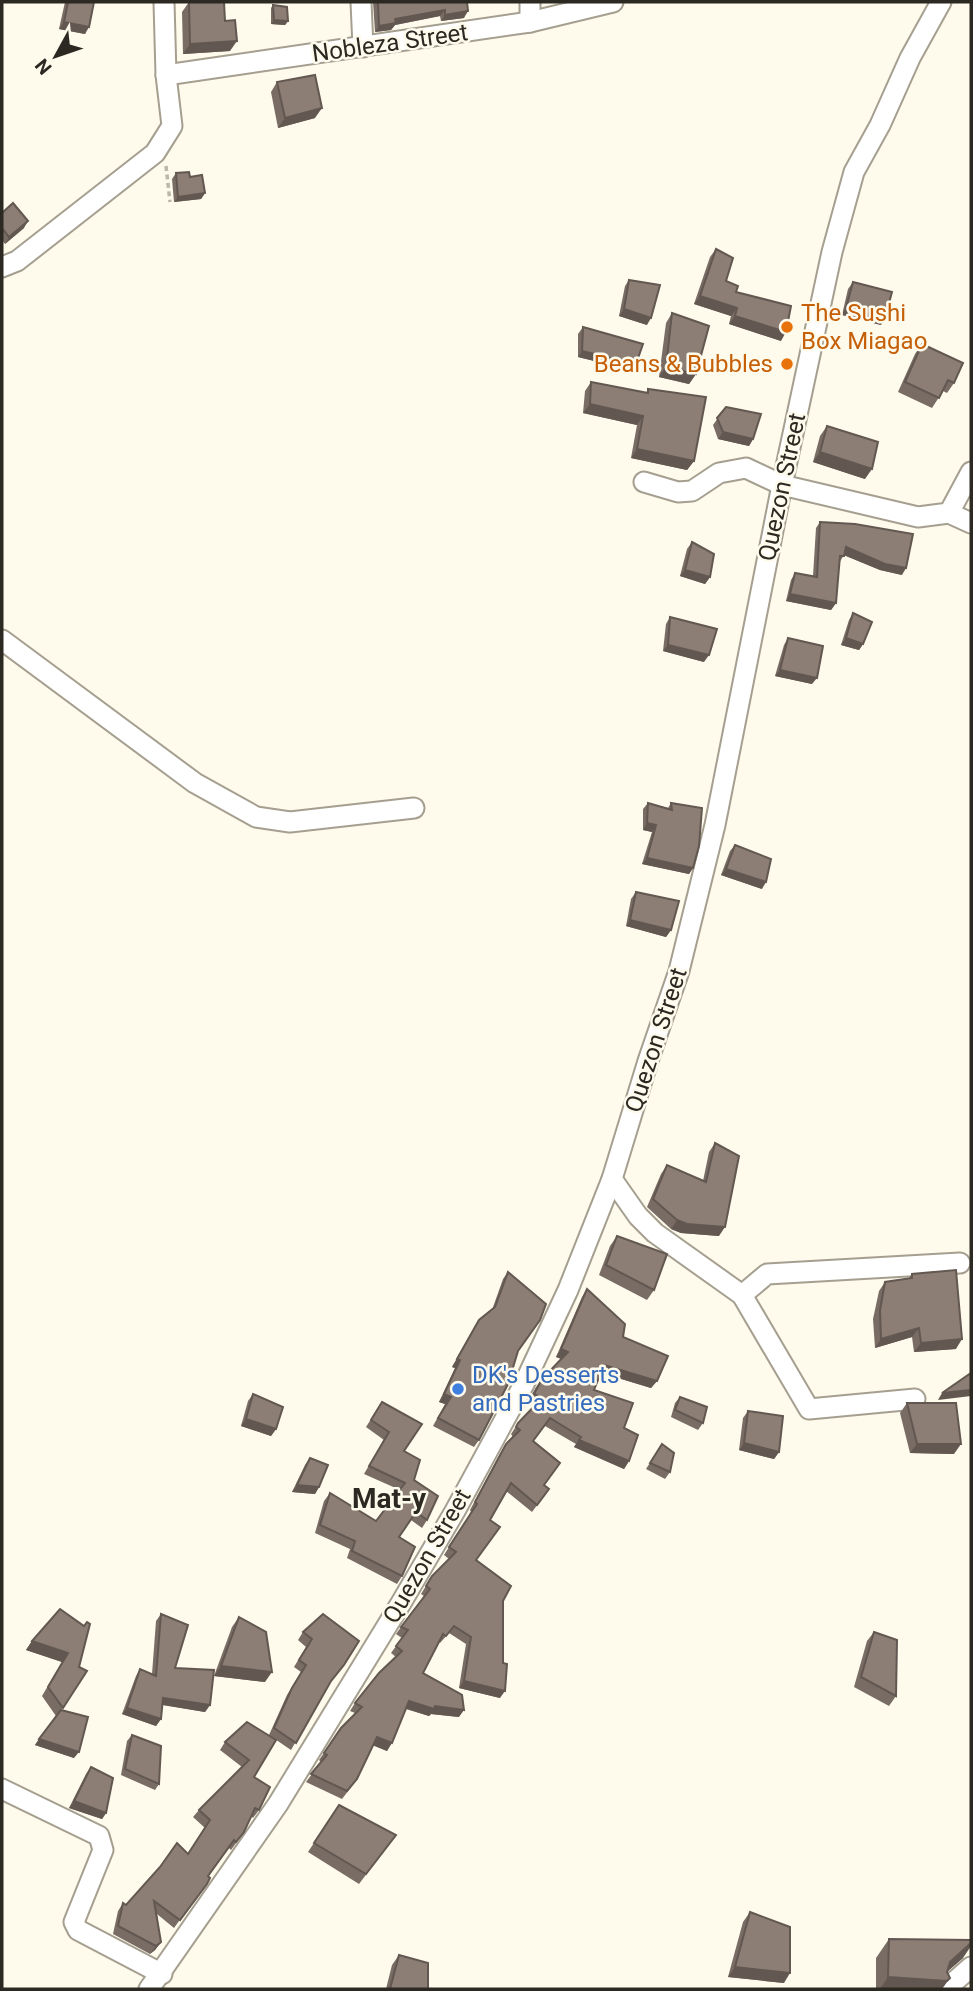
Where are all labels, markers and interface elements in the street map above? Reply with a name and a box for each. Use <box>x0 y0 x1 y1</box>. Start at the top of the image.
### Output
street label: Nobleza Street <box>310 18 470 68</box>
north arrow <box>21 21 91 91</box>
text: N <box>30 54 56 79</box>
place label: The Sushi Box Miagao <box>801 299 927 355</box>
marker: The Sushi Box Miagao <box>779 319 795 335</box>
place label: Beans & Bubbles <box>594 350 773 378</box>
marker: Beans & Bubbles <box>779 356 795 372</box>
street label: Quezon Street <box>753 410 811 563</box>
street label: Quezon Street <box>619 964 693 1116</box>
place label: DK's Desserts and Pastries <box>472 1361 619 1417</box>
marker: DK's Desserts and Pastries <box>450 1381 466 1397</box>
district label: Mat-y <box>352 1482 427 1515</box>
street label: Quezon Street <box>377 1484 477 1628</box>

